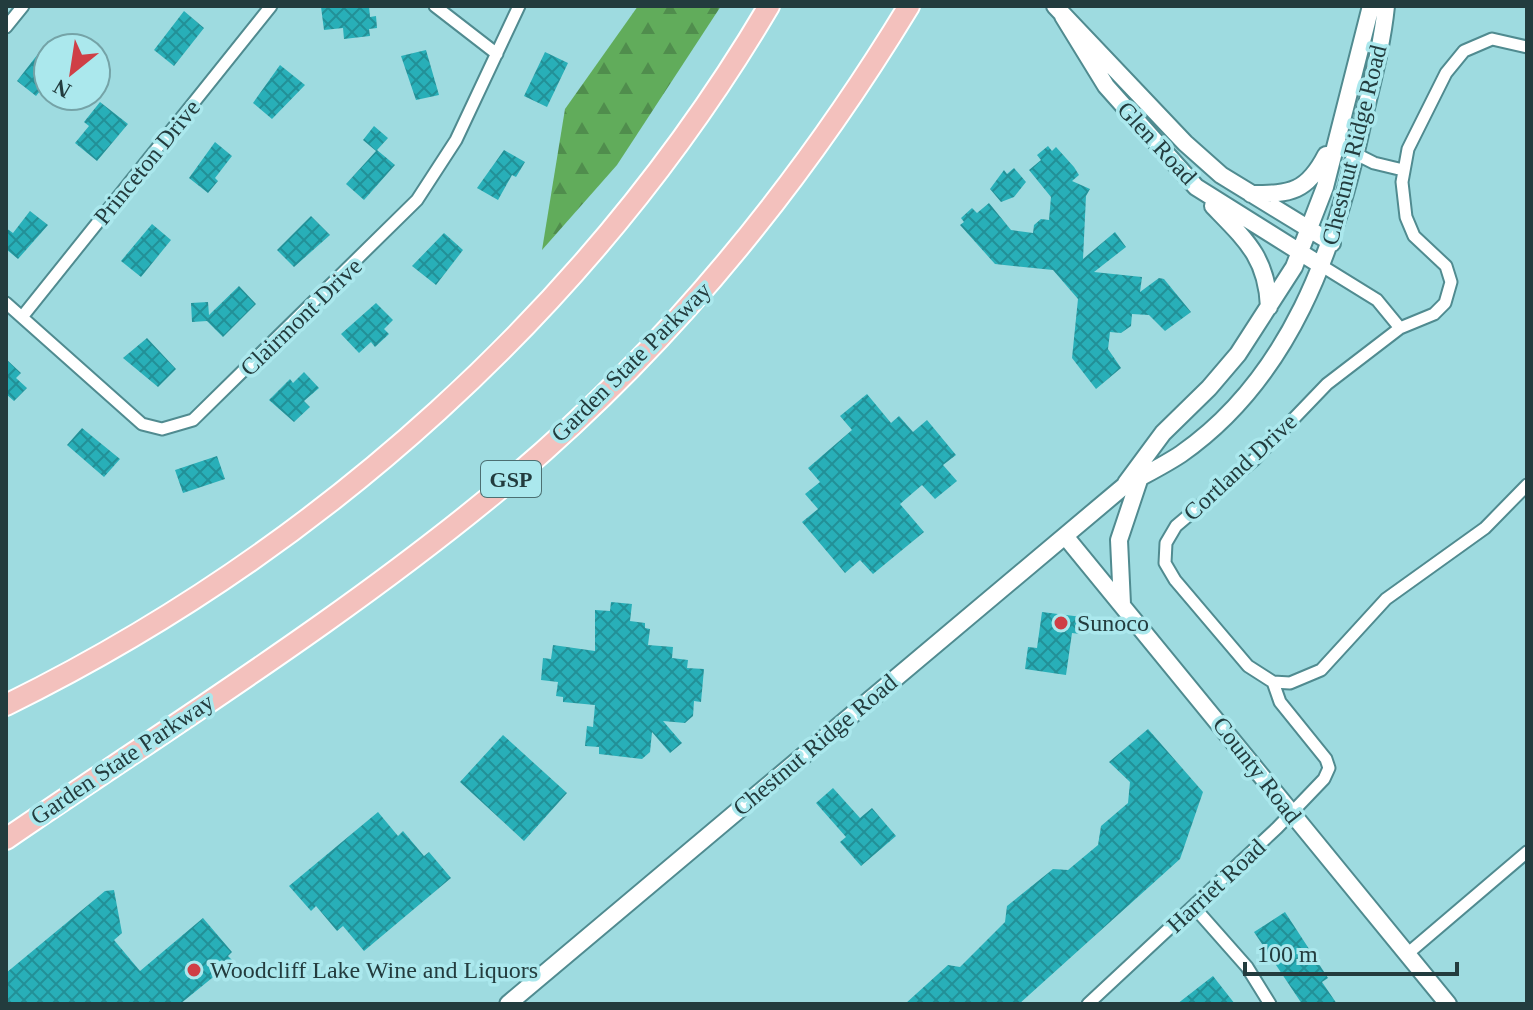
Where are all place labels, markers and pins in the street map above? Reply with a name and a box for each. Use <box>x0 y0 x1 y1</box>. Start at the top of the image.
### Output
place label: Sunoco <box>1077 610 1149 636</box>
marker: Sunoco <box>1052 614 1070 632</box>
place label: Woodcliff Lake Wine and Liquors <box>210 957 538 983</box>
marker: Woodcliff Lake Wine and Liquors <box>185 961 203 979</box>

